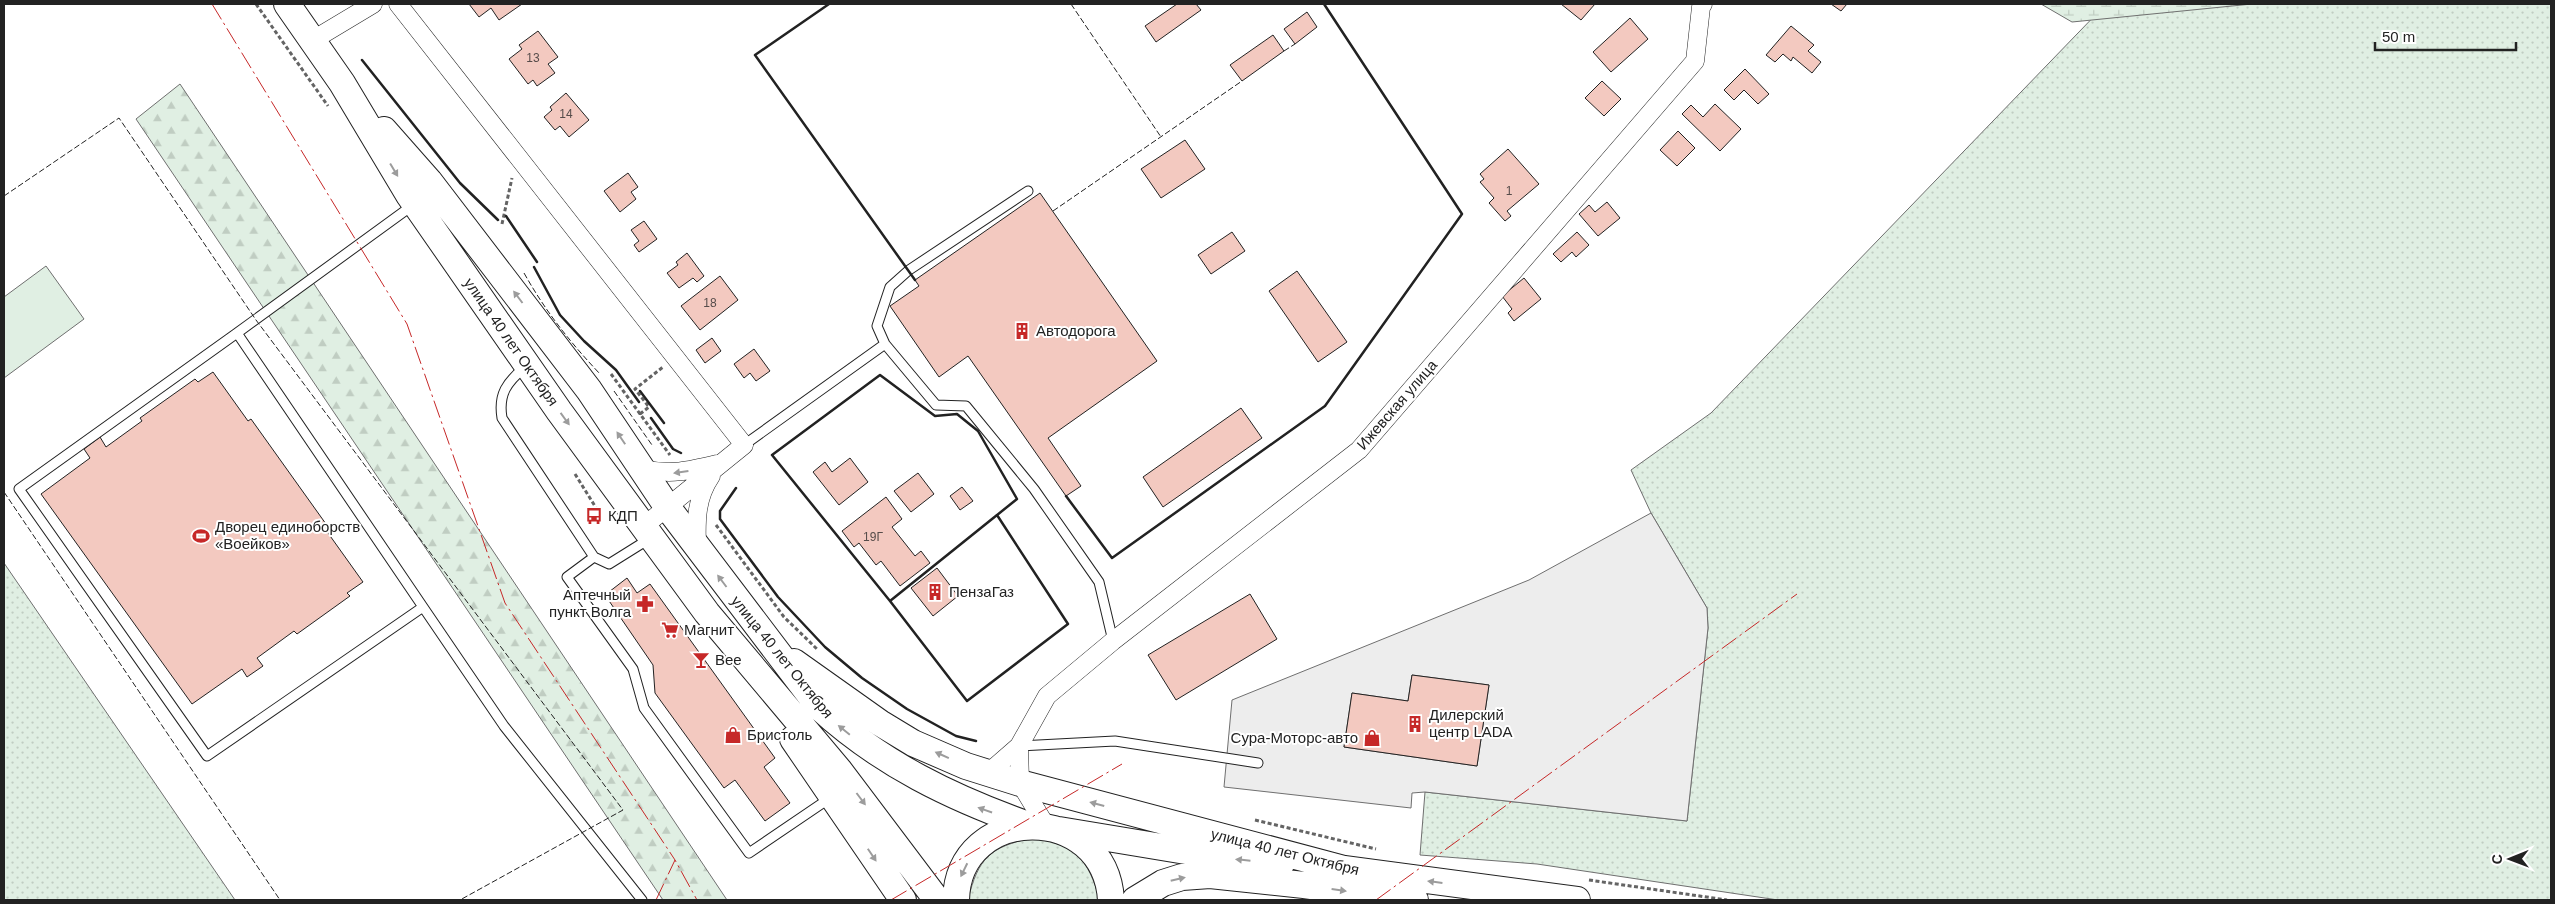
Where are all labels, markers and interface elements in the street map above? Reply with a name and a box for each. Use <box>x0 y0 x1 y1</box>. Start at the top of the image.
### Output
scale bar <box>2375 20 2516 52</box>
text: 50 m <box>2382 28 2415 45</box>
house number: 13 <box>526 51 540 65</box>
house number: 14 <box>559 107 573 121</box>
one-way arrow <box>389 163 398 176</box>
house number: 1 <box>1506 184 1513 198</box>
street label: улица 40 лет Октября <box>461 275 562 409</box>
one-way arrow <box>513 290 523 304</box>
house number: 18 <box>703 296 717 310</box>
building icon: Автодорога <box>1012 321 1032 341</box>
place label: Автодорога <box>1036 322 1116 339</box>
street label: Ижевская улица <box>1353 356 1441 453</box>
one-way arrow <box>560 412 570 426</box>
one-way arrow <box>616 431 626 445</box>
one-way arrow <box>673 468 689 476</box>
bus stop icon: КДП <box>584 506 604 526</box>
place label: КДП <box>608 507 638 524</box>
place label: Дворец единоборств «Воейков» <box>215 518 360 552</box>
sports icon: Дворец единоборств «Воейков» <box>191 526 211 546</box>
house number: 19Г <box>863 530 883 544</box>
one-way arrow <box>716 575 727 588</box>
building icon: ПензаГаз <box>925 582 945 602</box>
place label: ПензаГаз <box>949 583 1014 600</box>
place label: Аптечный пункт Волга <box>549 586 632 620</box>
street label: улица 40 лет Октября <box>728 592 837 721</box>
pharmacy icon: Аптечный пункт Волга <box>635 594 655 614</box>
supermarket icon: Магнит <box>660 620 680 640</box>
place label: Магнит <box>684 621 734 638</box>
bar icon: Bee <box>691 650 711 670</box>
place label: Bee <box>715 651 742 668</box>
place label: Дилерский центр LADA <box>1429 706 1513 740</box>
building icon: Дилерский центр LADA <box>1405 714 1425 734</box>
shop icon: Бристоль <box>723 725 743 745</box>
one-way arrow <box>838 725 851 736</box>
place label: Бристоль <box>747 726 813 743</box>
shop icon: Сура-Моторс-авто <box>1362 728 1382 748</box>
place label: Сура-Моторс-авто <box>1231 729 1358 746</box>
one-way arrow <box>935 751 949 759</box>
one-way arrow <box>855 792 866 805</box>
one-way arrow <box>1089 800 1104 808</box>
one-way arrow <box>978 805 993 813</box>
street label: улица 40 лет Октября <box>1209 825 1361 878</box>
north arrow <box>2485 834 2535 884</box>
one-way arrow <box>867 848 877 862</box>
text: С <box>2489 854 2505 864</box>
one-way arrow <box>1235 856 1251 864</box>
one-way arrow <box>960 863 968 877</box>
one-way arrow <box>1171 875 1186 883</box>
one-way arrow <box>1427 878 1443 886</box>
one-way arrow <box>1332 886 1348 894</box>

